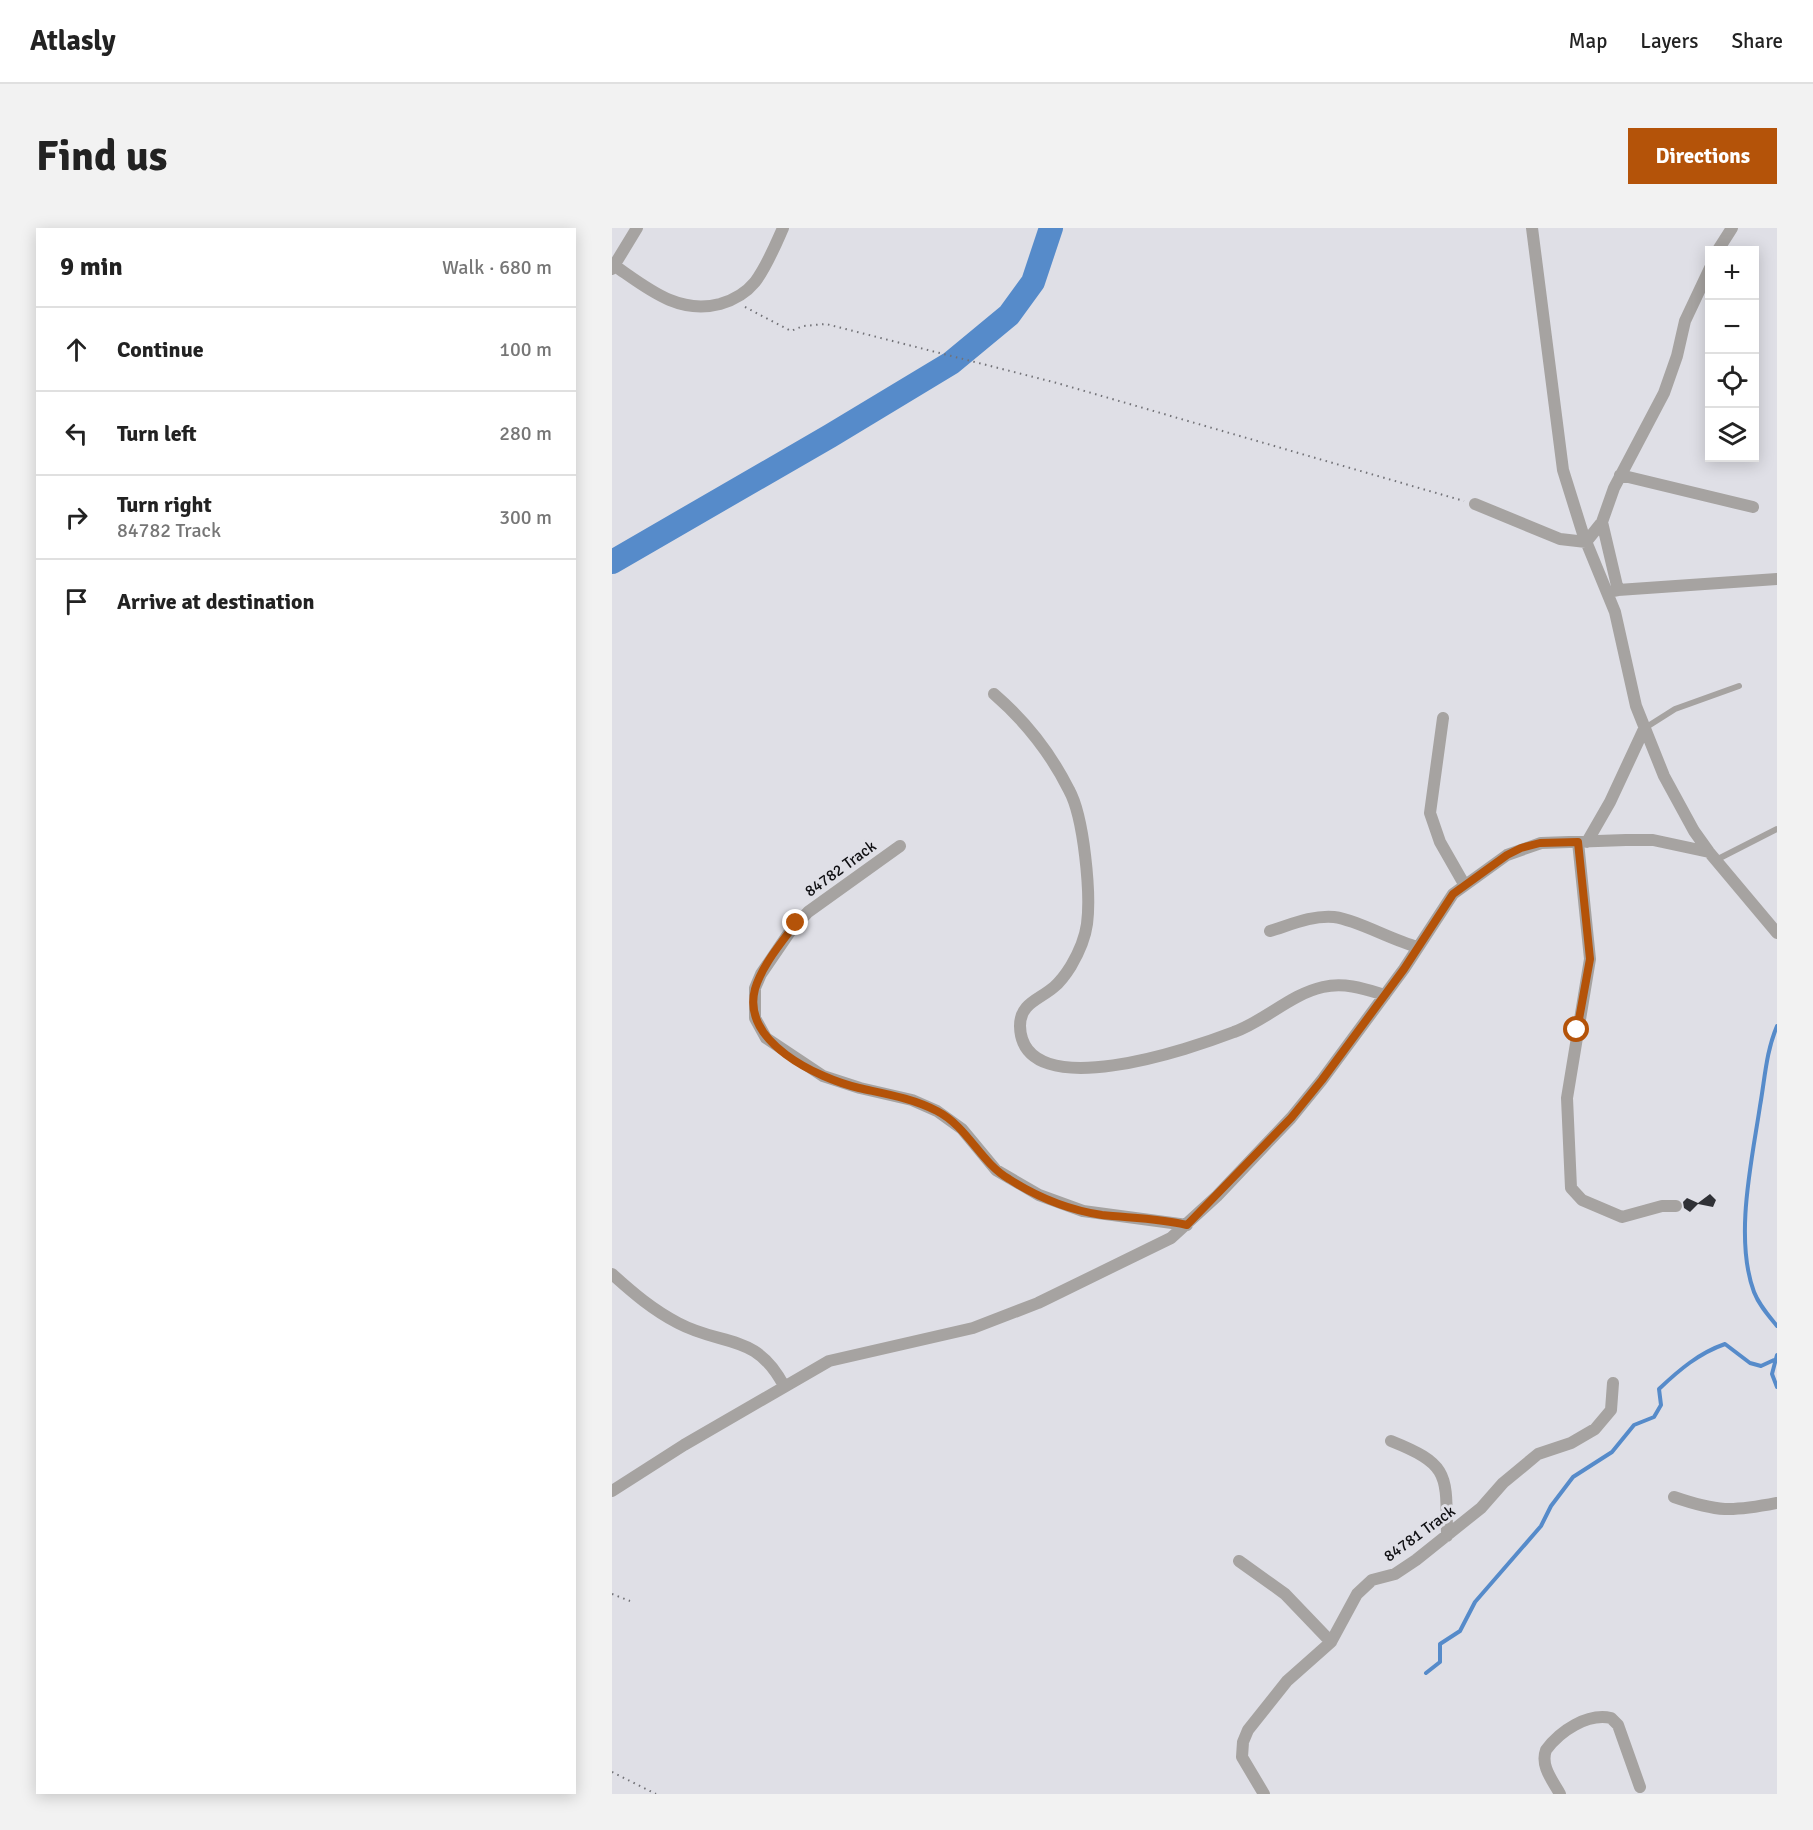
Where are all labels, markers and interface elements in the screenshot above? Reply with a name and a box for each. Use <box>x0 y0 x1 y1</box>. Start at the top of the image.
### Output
text: Atlasly <box>30 24 116 58</box>
text: Map <box>1569 28 1607 54</box>
text: Layers <box>1640 28 1698 54</box>
text: Share <box>1731 28 1783 54</box>
button: Directions <box>1628 128 1777 184</box>
text: Find us <box>36 131 167 182</box>
map controls <box>1705 246 1759 462</box>
button: + <box>1705 246 1759 300</box>
text: 9 min <box>60 251 123 283</box>
text: Walk · 680 m <box>442 255 552 280</box>
button: − <box>1705 300 1759 354</box>
icon: ahead <box>60 333 93 366</box>
text: Continue <box>117 336 204 363</box>
text: 100 m <box>499 337 552 362</box>
button: locate <box>1705 354 1759 408</box>
button: layers <box>1705 408 1759 462</box>
icon: left <box>60 417 93 450</box>
text: Turn left <box>117 420 197 447</box>
text: 280 m <box>499 421 552 446</box>
text: Turn right <box>117 491 212 518</box>
icon: right <box>60 501 93 534</box>
text: 300 m <box>499 505 552 530</box>
text: 84782 Track <box>117 518 221 543</box>
icon: arrive <box>60 585 93 618</box>
text: Arrive at destination <box>117 588 314 615</box>
street label: 84782 Track <box>801 836 880 901</box>
route end <box>782 909 808 935</box>
route start <box>1563 1016 1589 1042</box>
street label: 84781 Track <box>1380 1501 1459 1566</box>

